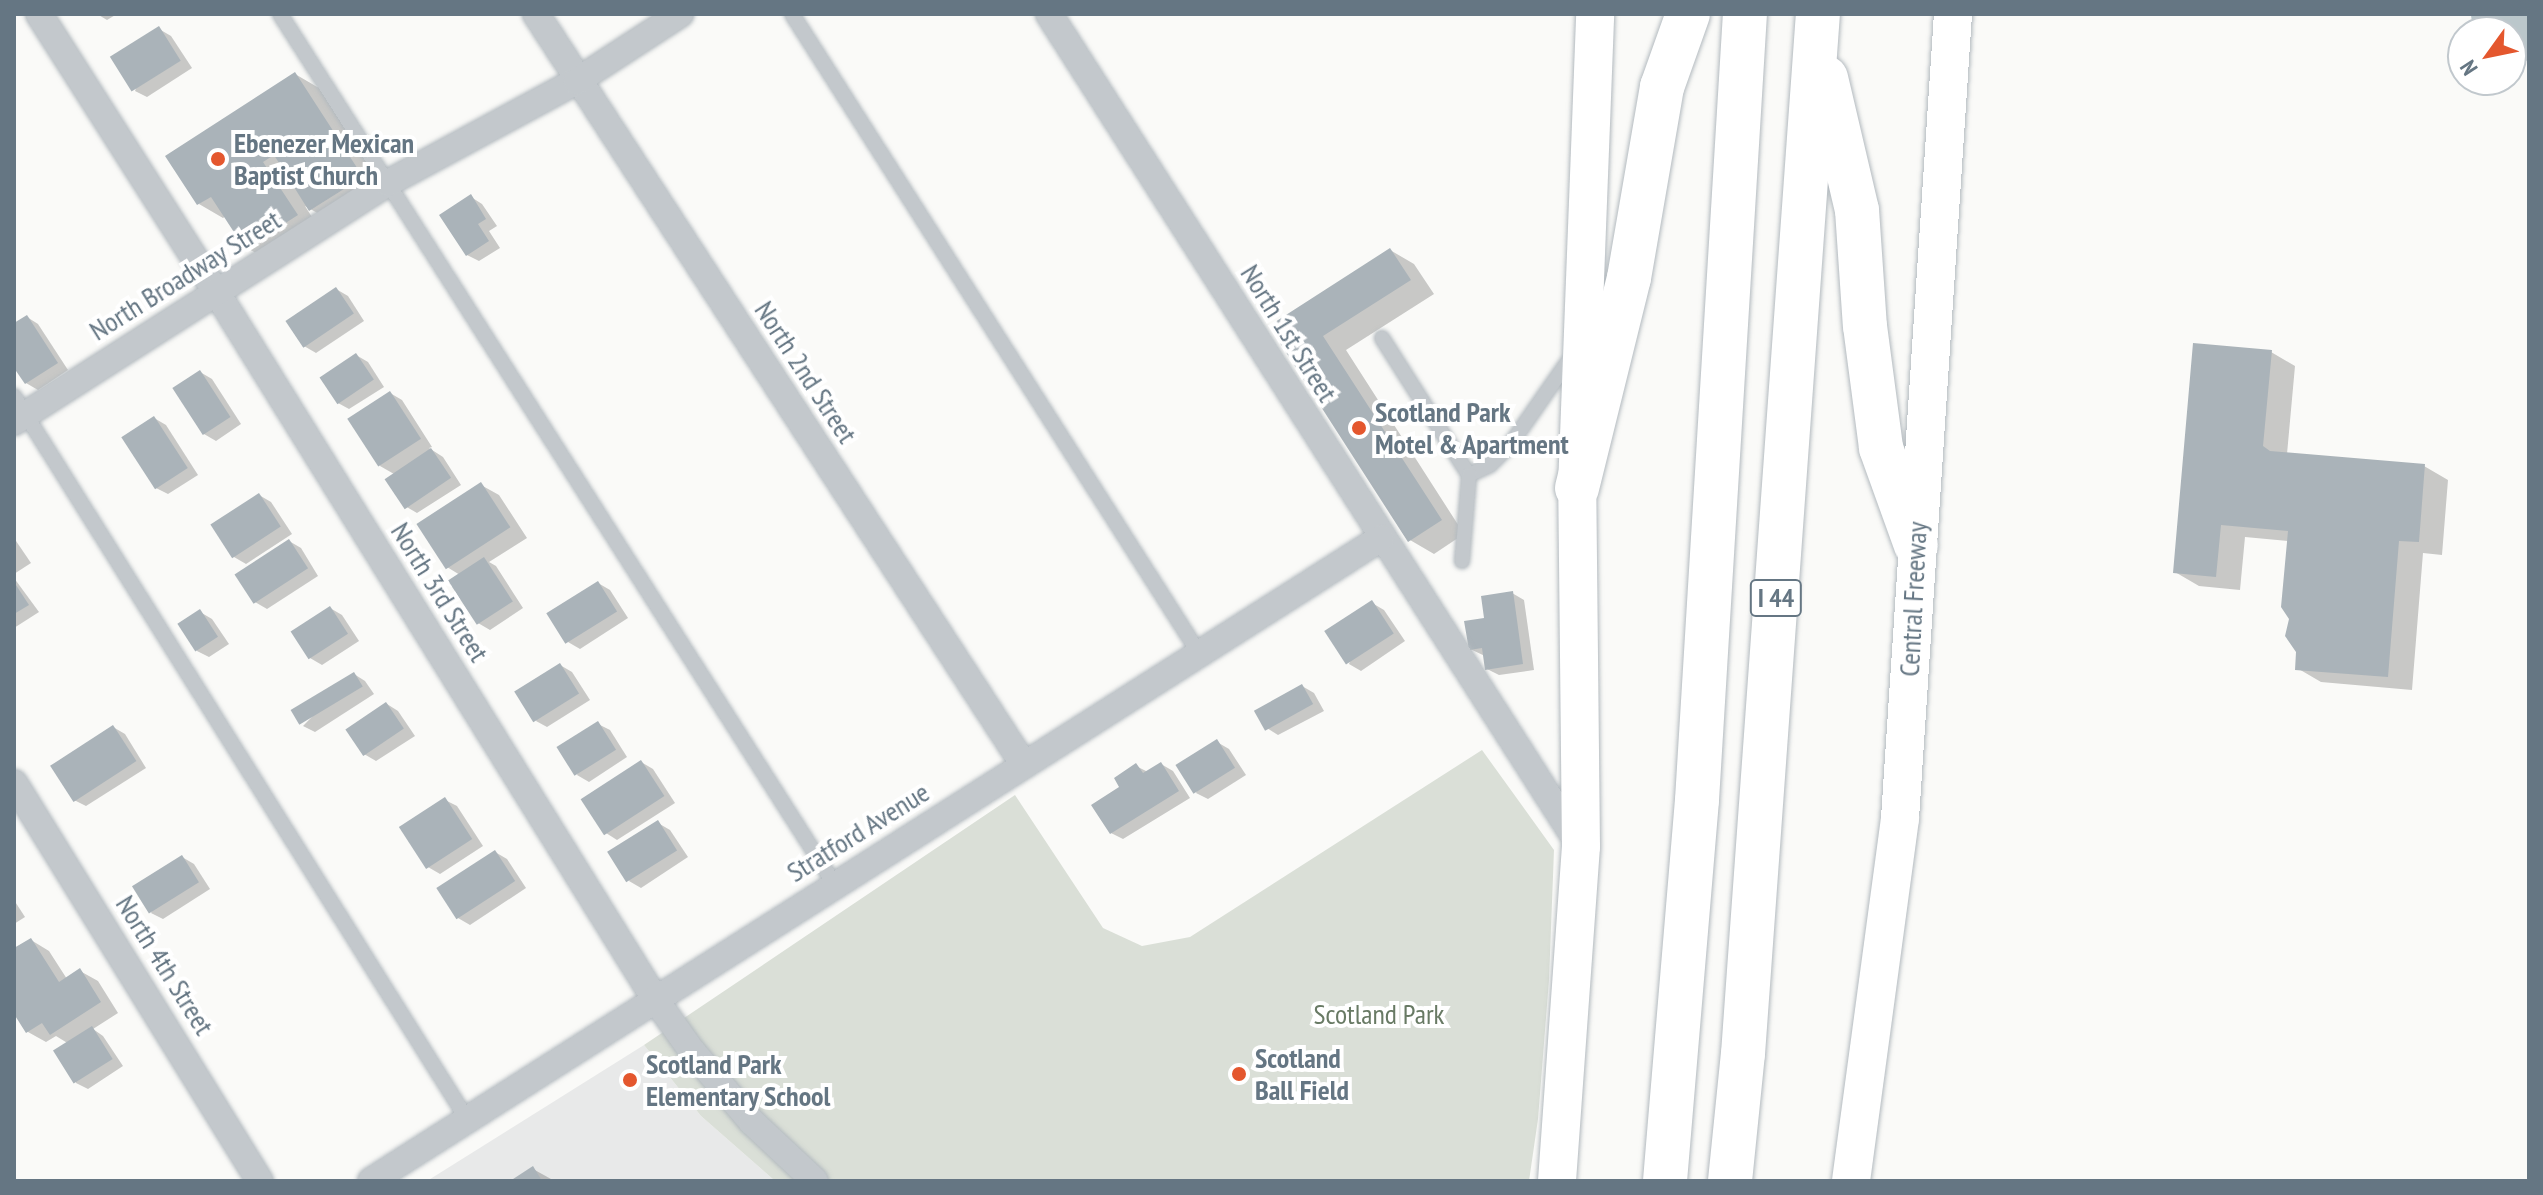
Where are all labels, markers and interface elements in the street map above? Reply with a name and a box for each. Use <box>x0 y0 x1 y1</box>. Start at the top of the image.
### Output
north arrow <box>2447 16 2527 96</box>
text: N <box>2454 55 2484 81</box>
place label: Ebenezer Mexican Baptist Church <box>234 126 414 192</box>
marker: Ebenezer Mexican Baptist Church <box>209 150 227 168</box>
street label: North Broadway Street <box>83 202 287 348</box>
street label: North 1st Street <box>1234 258 1344 408</box>
street label: North 2nd Street <box>748 295 864 449</box>
place label: Scotland Park Motel & Apartment <box>1375 395 1570 461</box>
marker: Scotland Park Motel & Apartment <box>1350 419 1368 437</box>
street label: North 3rd Street <box>384 516 496 668</box>
street label: Central Freeway <box>1892 521 1934 677</box>
road number: I 44 <box>1748 576 1804 620</box>
street label: Stratford Avenue <box>780 775 936 889</box>
street label: North 4th Street <box>109 889 221 1041</box>
park label: Scotland Park <box>1314 997 1444 1031</box>
place label: Scotland Ball Field <box>1255 1041 1349 1107</box>
place label: Scotland Park Elementary School <box>646 1047 831 1113</box>
marker: Scotland Ball Field <box>1230 1065 1248 1083</box>
marker: Scotland Park Elementary School <box>621 1071 639 1089</box>

